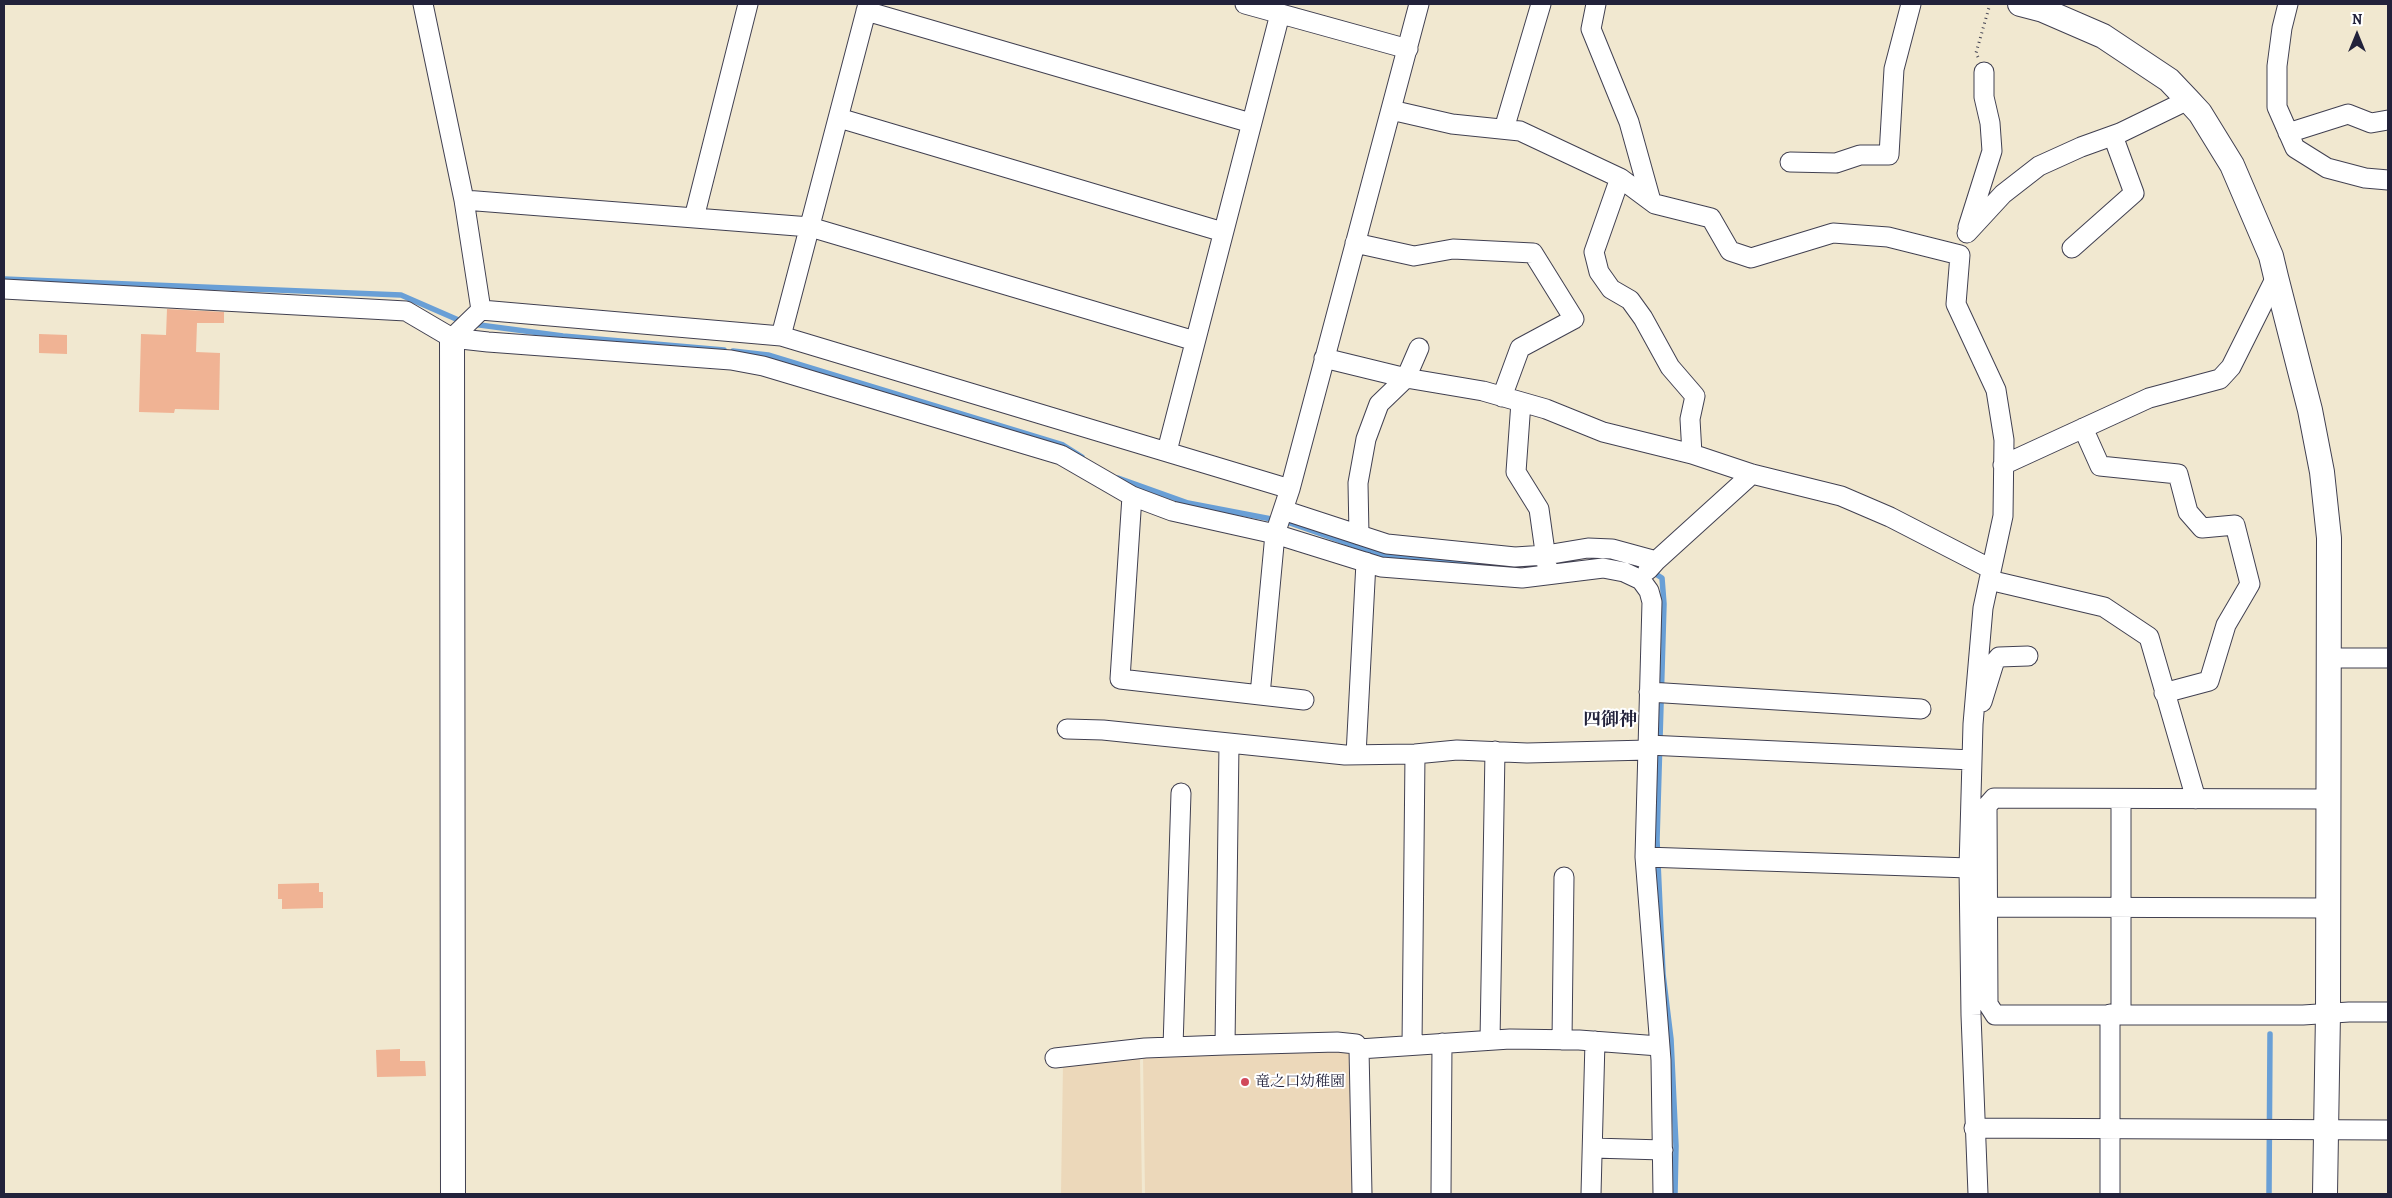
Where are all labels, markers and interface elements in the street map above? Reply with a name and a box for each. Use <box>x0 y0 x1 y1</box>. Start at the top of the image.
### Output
north arrow <box>2332 10 2382 60</box>
text: N <box>2352 10 2362 29</box>
district label: 四御神 <box>1583 710 1637 732</box>
place label: 竜之口幼稚園 <box>1255 1073 1345 1091</box>
marker: 竜之口幼稚園 <box>1239 1076 1251 1088</box>

